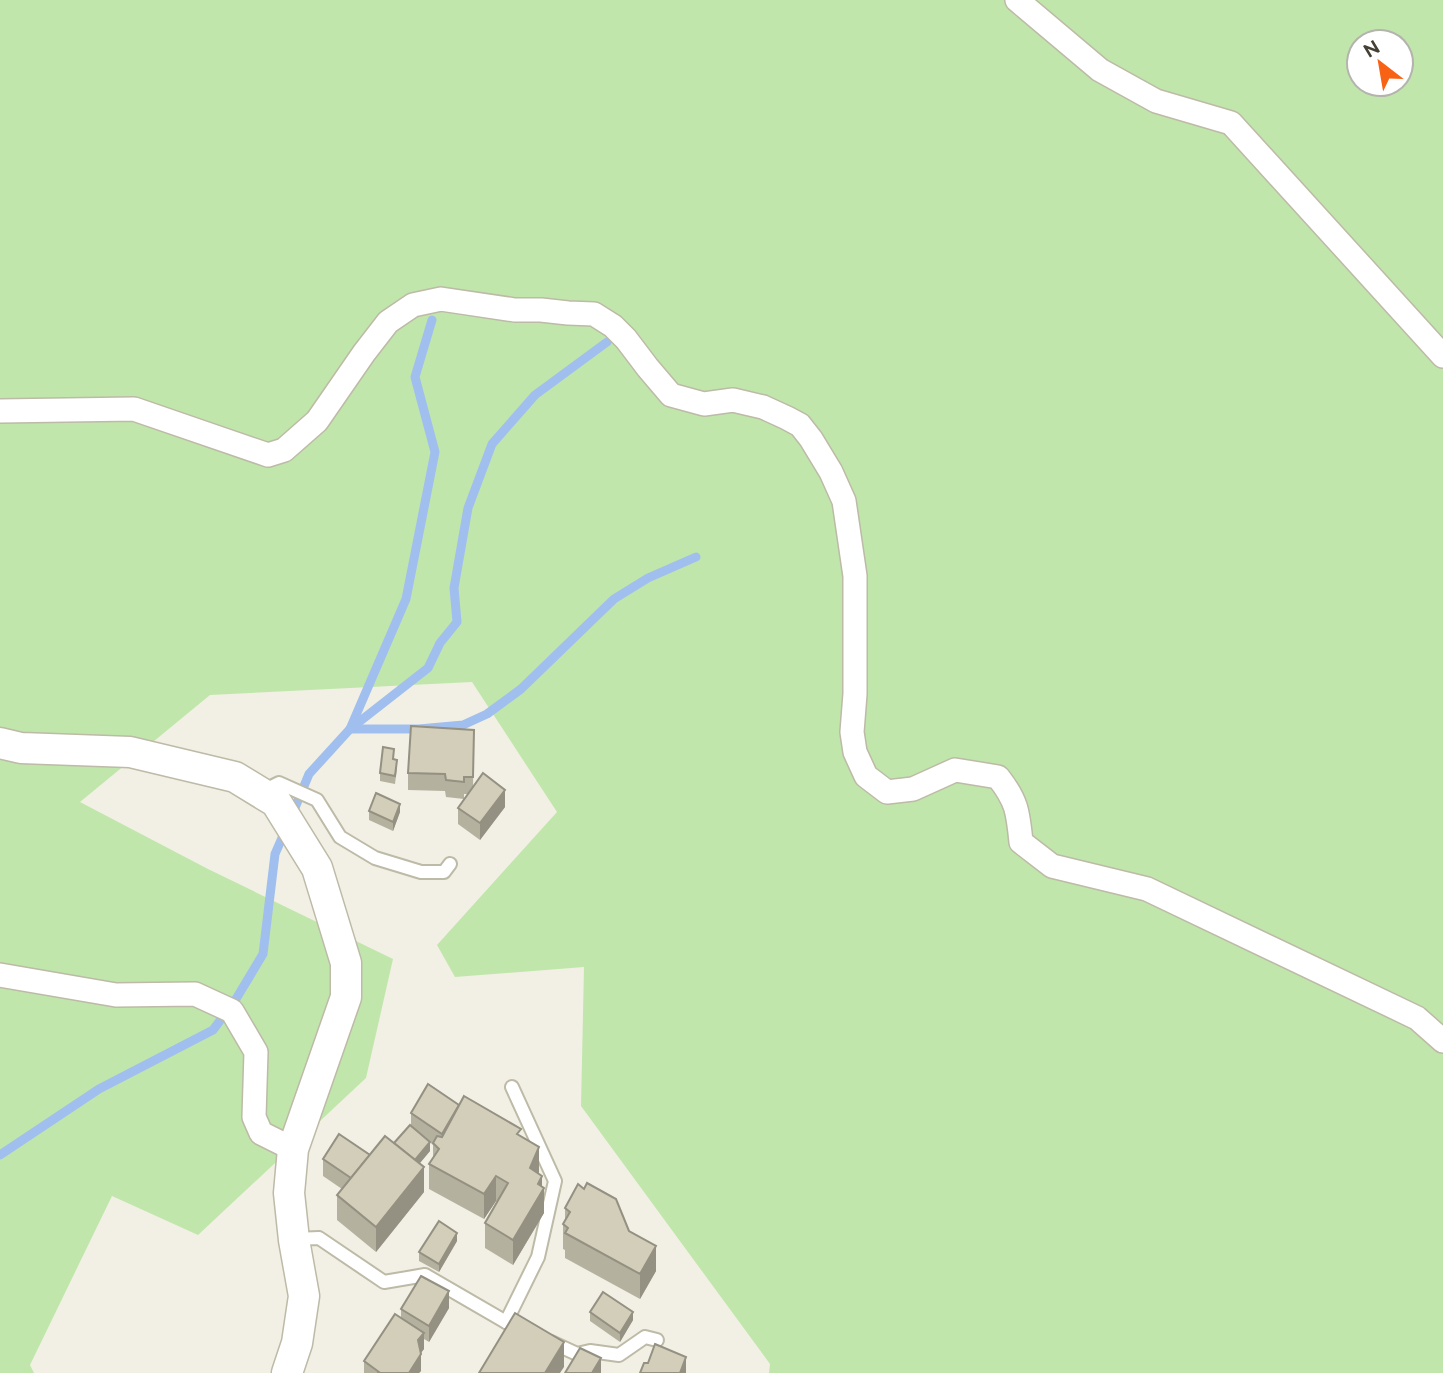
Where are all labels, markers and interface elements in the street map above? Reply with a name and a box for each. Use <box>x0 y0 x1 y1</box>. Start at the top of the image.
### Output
north arrow <box>1345 28 1415 98</box>
text: N <box>1359 35 1383 62</box>

